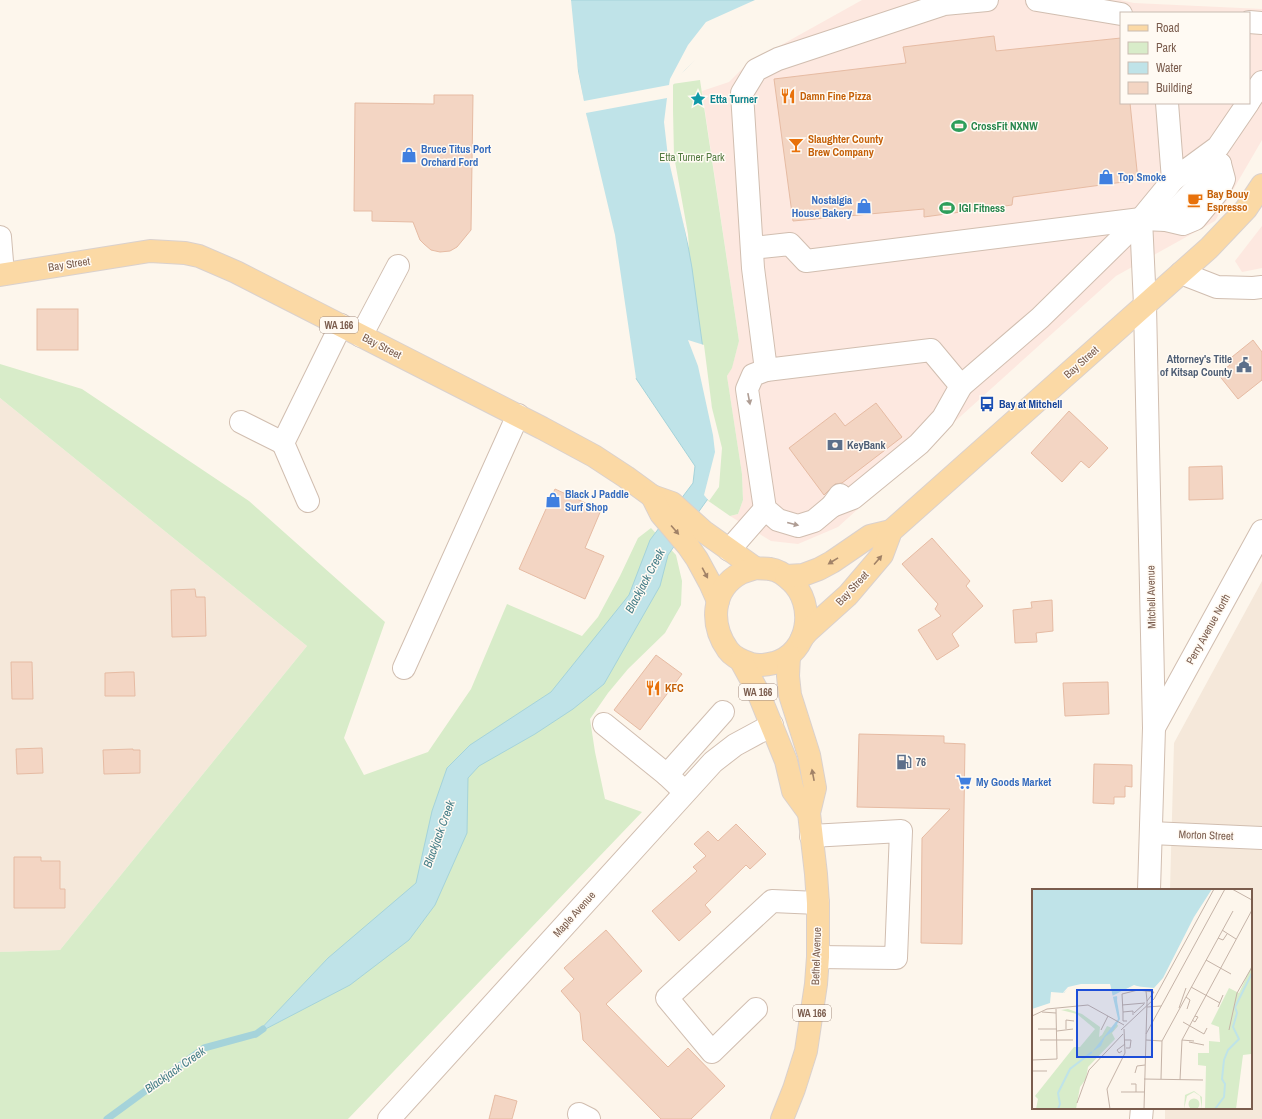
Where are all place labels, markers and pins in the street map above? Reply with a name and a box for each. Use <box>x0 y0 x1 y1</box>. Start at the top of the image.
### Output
restaurant icon: Damn Fine Pizza <box>779 87 797 105</box>
place label: Damn Fine Pizza <box>800 89 871 103</box>
place icon: Etta Turner <box>689 90 707 108</box>
place label: Etta Turner <box>710 92 758 106</box>
sports icon: CrossFit NXNW <box>950 117 968 135</box>
place label: CrossFit NXNW <box>971 119 1038 133</box>
place label: Slaughter County Brew Company <box>808 132 883 159</box>
bar icon: Slaughter County Brew Company <box>787 136 805 154</box>
place label: Bruce Titus Port Orchard Ford <box>421 142 491 169</box>
shop icon: Bruce Titus Port Orchard Ford <box>400 146 418 164</box>
shop icon: Top Smoke <box>1097 168 1115 186</box>
place label: Top Smoke <box>1118 170 1166 184</box>
place label: Bay Bouy Espresso <box>1207 187 1249 214</box>
cafe icon: Bay Bouy Espresso <box>1186 191 1204 209</box>
place label: Nostalgia House Bakery <box>792 193 852 220</box>
shop icon: Nostalgia House Bakery <box>855 197 873 215</box>
sports icon: IGI Fitness <box>938 199 956 217</box>
place label: IGI Fitness <box>959 201 1005 215</box>
place label: Attorney's Title of Kitsap County <box>1160 352 1232 379</box>
public building icon: Attorney's Title of Kitsap County <box>1235 356 1253 374</box>
bus stop icon: Bay at Mitchell <box>978 395 996 413</box>
place label: Bay at Mitchell <box>999 397 1062 411</box>
bank icon: KeyBank <box>826 436 844 454</box>
place label: KeyBank <box>847 438 887 452</box>
place label: Black J Paddle Surf Shop <box>565 487 629 514</box>
shop icon: Black J Paddle Surf Shop <box>544 491 562 509</box>
restaurant icon: KFC <box>644 679 662 697</box>
place label: KFC <box>665 681 684 695</box>
fuel station icon: 76 <box>895 753 913 771</box>
place label: 76 <box>916 755 926 769</box>
supermarket icon: My Goods Market <box>955 773 973 791</box>
place label: My Goods Market <box>976 775 1051 789</box>

